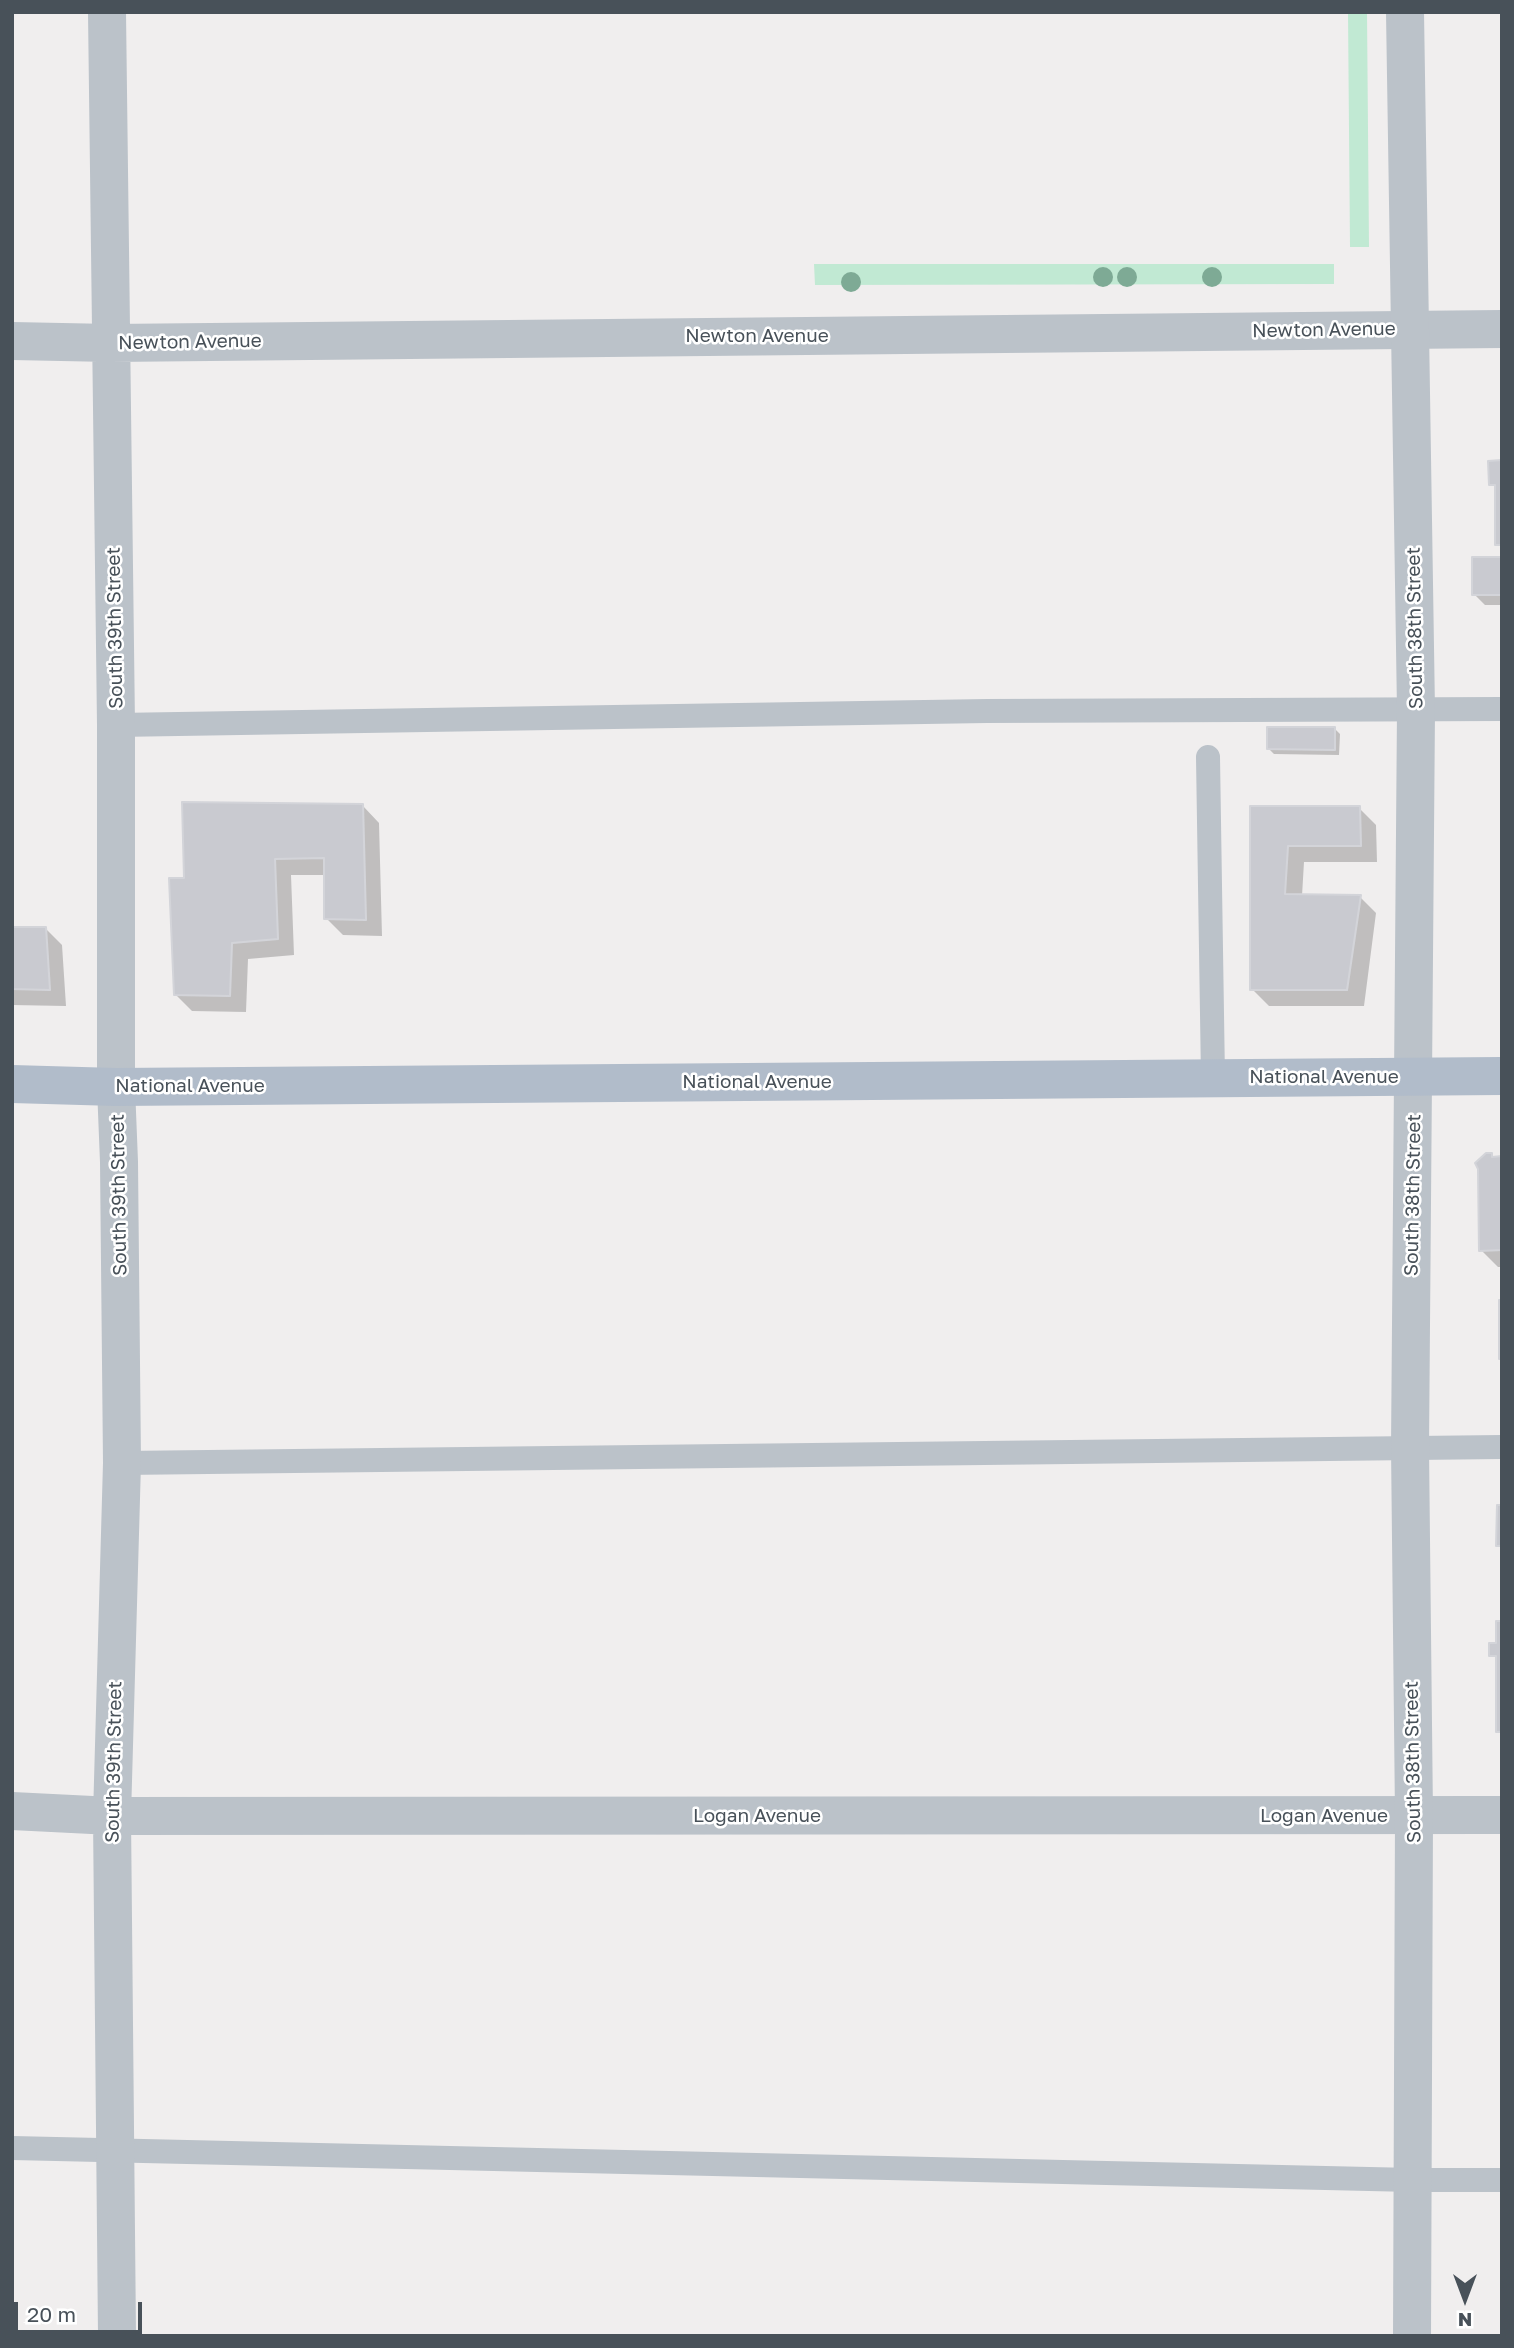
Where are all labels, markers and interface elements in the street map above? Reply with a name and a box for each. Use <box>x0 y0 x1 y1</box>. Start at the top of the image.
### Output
street label: Newton Avenue <box>1252 317 1396 343</box>
street label: Newton Avenue <box>685 325 829 347</box>
street label: Newton Avenue <box>118 329 262 355</box>
street label: South 39th Street <box>102 547 128 709</box>
street label: South 38th Street <box>1402 547 1428 709</box>
street label: National Avenue <box>1249 1066 1399 1088</box>
street label: National Avenue <box>682 1071 832 1093</box>
street label: National Avenue <box>115 1075 265 1097</box>
street label: South 39th Street <box>106 1114 132 1276</box>
street label: South 38th Street <box>1400 1114 1426 1276</box>
street label: South 39th Street <box>101 1681 127 1843</box>
street label: South 38th Street <box>1400 1681 1426 1843</box>
street label: Logan Avenue <box>693 1805 821 1827</box>
street label: Logan Avenue <box>1260 1805 1388 1827</box>
north arrow <box>1430 2264 1500 2334</box>
scale bar <box>18 2288 145 2332</box>
text: 20 m <box>27 2301 76 2327</box>
text: N <box>1458 2309 1472 2332</box>

